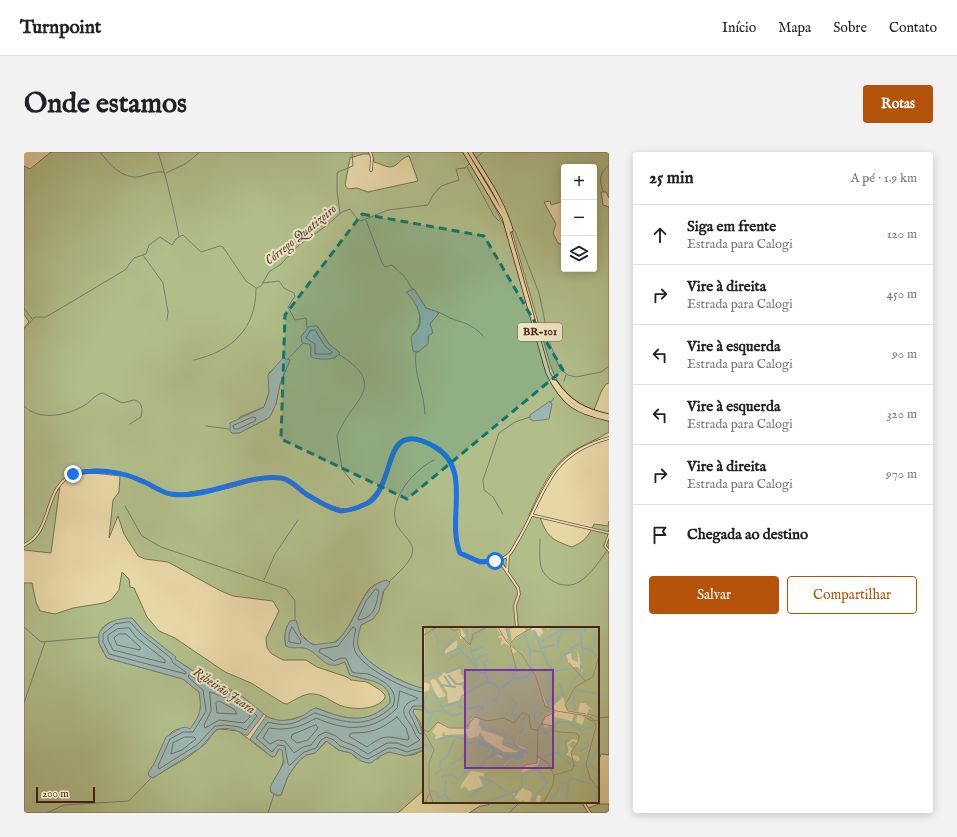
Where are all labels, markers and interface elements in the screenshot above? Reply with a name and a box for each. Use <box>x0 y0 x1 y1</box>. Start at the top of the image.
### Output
text: Turnpoint <box>20 16 101 40</box>
text: Início <box>722 19 756 37</box>
text: Mapa <box>778 19 811 37</box>
text: Sobre <box>833 19 867 37</box>
text: Contato <box>889 19 937 37</box>
button: Rotas <box>863 85 933 123</box>
text: Onde estamos <box>24 87 187 122</box>
map controls <box>561 164 597 272</box>
button: + <box>561 164 597 200</box>
text: 25 min <box>649 168 694 189</box>
text: A pé · 1.9 km <box>851 170 917 187</box>
button: − <box>561 200 597 236</box>
water label: Córrego Quatizeiro <box>262 201 341 270</box>
text: Siga em frente <box>687 217 776 236</box>
icon: ahead <box>649 224 671 246</box>
text: 120 m <box>887 226 917 243</box>
button: layers <box>561 236 597 272</box>
text: Estrada para Calogi <box>687 236 793 253</box>
text: Vire à direita <box>687 277 766 296</box>
icon: right <box>649 284 671 306</box>
text: 450 m <box>887 286 917 303</box>
text: Estrada para Calogi <box>687 296 793 313</box>
road number: BR-101 <box>518 323 562 341</box>
text: Vire à esquerda <box>687 337 780 356</box>
icon: left <box>649 344 671 366</box>
text: 90 m <box>892 346 917 363</box>
text: Estrada para Calogi <box>687 356 793 373</box>
text: Vire à esquerda <box>687 397 780 416</box>
icon: left <box>649 404 671 426</box>
text: 320 m <box>887 406 917 423</box>
text: Estrada para Calogi <box>687 416 793 433</box>
text: Vire à direita <box>687 457 766 476</box>
icon: right <box>649 464 671 486</box>
route end <box>64 465 82 483</box>
text: 970 m <box>886 466 917 483</box>
text: Estrada para Calogi <box>687 476 793 493</box>
icon: arrive <box>649 524 671 546</box>
text: Chegada ao destino <box>687 525 808 544</box>
route start <box>486 552 504 570</box>
button: Salvar <box>649 576 779 614</box>
button: Compartilhar <box>787 576 917 614</box>
inset map <box>423 627 599 803</box>
water label: Ribeirão Juara <box>190 664 259 718</box>
scale bar <box>36 785 95 804</box>
text: 200 m <box>42 787 69 801</box>

